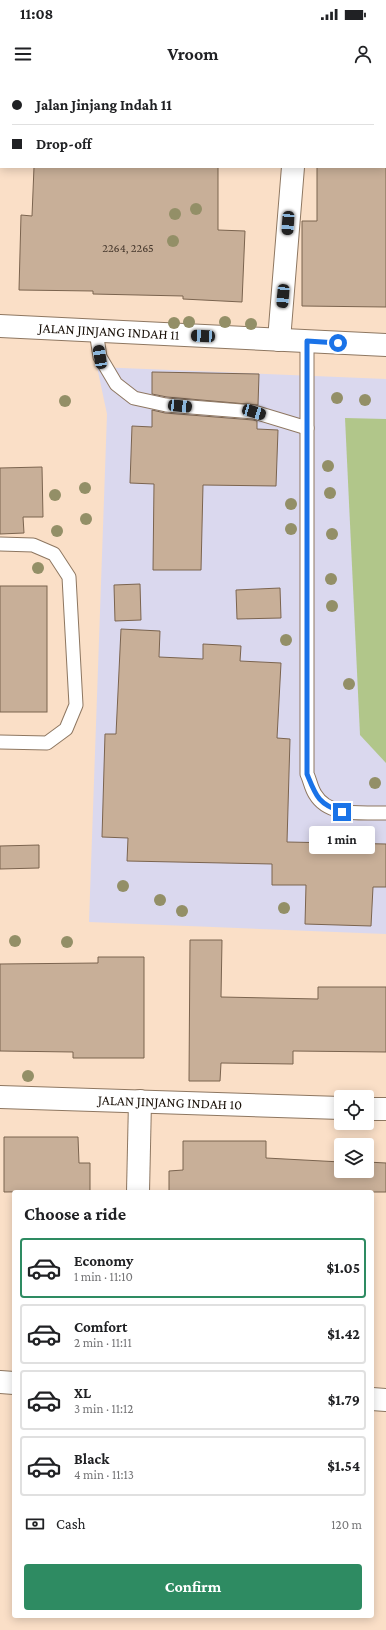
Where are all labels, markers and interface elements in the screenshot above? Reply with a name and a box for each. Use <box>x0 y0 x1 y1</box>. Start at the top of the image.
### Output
text: 11:08 <box>20 6 53 22</box>
icon: menu <box>12 43 34 65</box>
icon: person <box>352 43 374 65</box>
text: Vroom <box>167 44 219 64</box>
text: Jalan Jinjang Indah 11 <box>36 97 172 113</box>
text: Drop-off <box>36 136 92 152</box>
car <box>281 211 295 235</box>
house number: 2264, 2265 <box>102 241 154 255</box>
car <box>276 284 290 308</box>
street label: JALAN JINJANG INDAH 11 <box>36 319 180 343</box>
car <box>191 329 215 343</box>
route start <box>329 334 347 352</box>
car <box>92 344 108 370</box>
car <box>168 399 192 413</box>
car <box>241 403 267 421</box>
route end <box>333 803 351 821</box>
callout: 1 min <box>309 826 375 854</box>
text: 1 min <box>327 832 357 847</box>
map controls <box>334 1090 374 1178</box>
button: locate <box>334 1090 374 1130</box>
street label: JALAN JINJANG INDAH 10 <box>96 1091 243 1113</box>
button: layers <box>334 1138 374 1178</box>
text: Choose a ride <box>24 1204 126 1224</box>
icon: car <box>26 1250 62 1286</box>
text: Economy <box>74 1253 133 1269</box>
text: $1.05 <box>327 1260 360 1276</box>
text: 1 min · 11:10 <box>74 1269 133 1284</box>
icon: car <box>26 1316 62 1352</box>
text: Comfort <box>74 1319 128 1335</box>
text: $1.42 <box>327 1326 360 1342</box>
text: 2 min · 11:11 <box>74 1335 132 1350</box>
icon: car <box>26 1382 62 1418</box>
text: XL <box>74 1385 91 1401</box>
text: $1.79 <box>328 1392 360 1408</box>
text: 3 min · 11:12 <box>74 1401 134 1416</box>
icon: car <box>26 1448 62 1484</box>
text: Black <box>74 1451 109 1467</box>
text: $1.54 <box>327 1458 360 1474</box>
text: 4 min · 11:13 <box>74 1467 134 1482</box>
icon: cash <box>24 1513 46 1535</box>
text: Cash <box>56 1516 86 1532</box>
text: 120 m <box>331 1517 362 1532</box>
button: Confirm <box>24 1564 362 1610</box>

